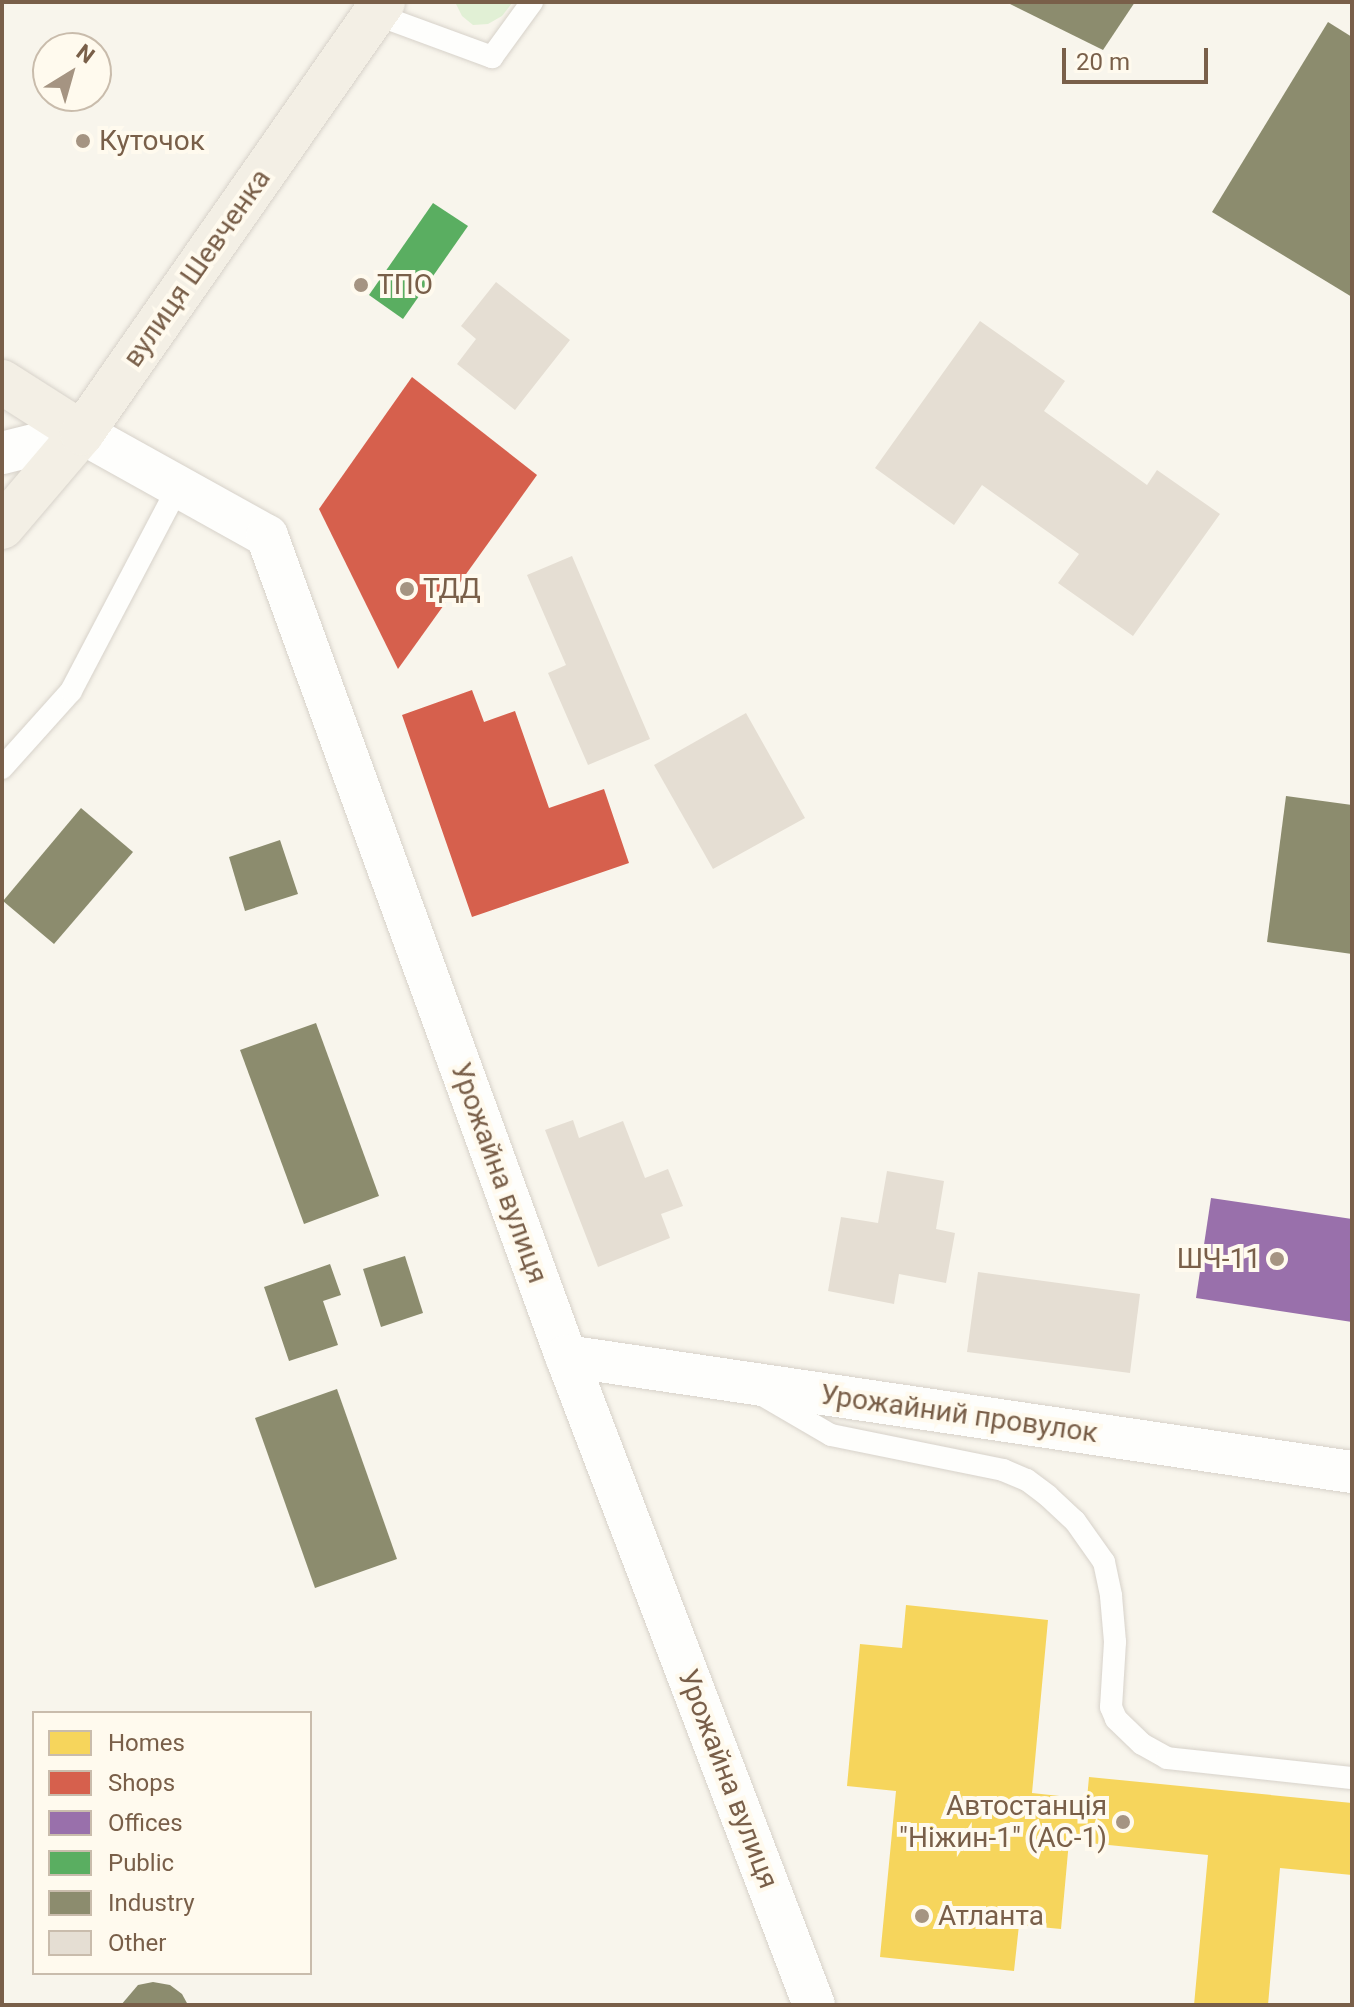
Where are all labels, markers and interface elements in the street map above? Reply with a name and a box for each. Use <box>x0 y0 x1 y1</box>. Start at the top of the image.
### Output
north arrow <box>32 32 112 112</box>
scale bar <box>1066 32 1212 82</box>
text: N <box>72 39 99 69</box>
text: 20 m <box>1076 48 1130 76</box>
place label: Куточок <box>99 124 205 158</box>
marker: Куточок <box>74 132 92 150</box>
street label: вулиця Шевченка <box>116 163 278 373</box>
place label: ТПО <box>377 268 433 302</box>
marker: ТПО <box>352 276 370 294</box>
place label: ТДД <box>423 572 481 606</box>
marker: ТДД <box>398 580 416 598</box>
street label: Урожайна вулиця <box>444 1058 554 1288</box>
place label: ШЧ-11 <box>1177 1242 1261 1276</box>
marker: ШЧ-11 <box>1268 1250 1286 1268</box>
street label: Урожайний провулок <box>818 1378 1100 1450</box>
street label: Урожайна вулиця <box>671 1665 785 1893</box>
legend <box>32 1711 312 1975</box>
text: Homes <box>108 1729 185 1757</box>
text: Shops <box>108 1769 175 1797</box>
place label: Автостанція "Ніжин-1" (АС-1) <box>899 1789 1107 1855</box>
text: Offices <box>108 1809 183 1837</box>
marker: Автостанція "Ніжин-1" (АС-1) <box>1114 1813 1132 1831</box>
text: Public <box>108 1849 174 1877</box>
text: Industry <box>108 1889 194 1917</box>
place label: Атланта <box>938 1899 1044 1933</box>
marker: Атланта <box>913 1907 931 1925</box>
text: Other <box>108 1929 166 1957</box>

